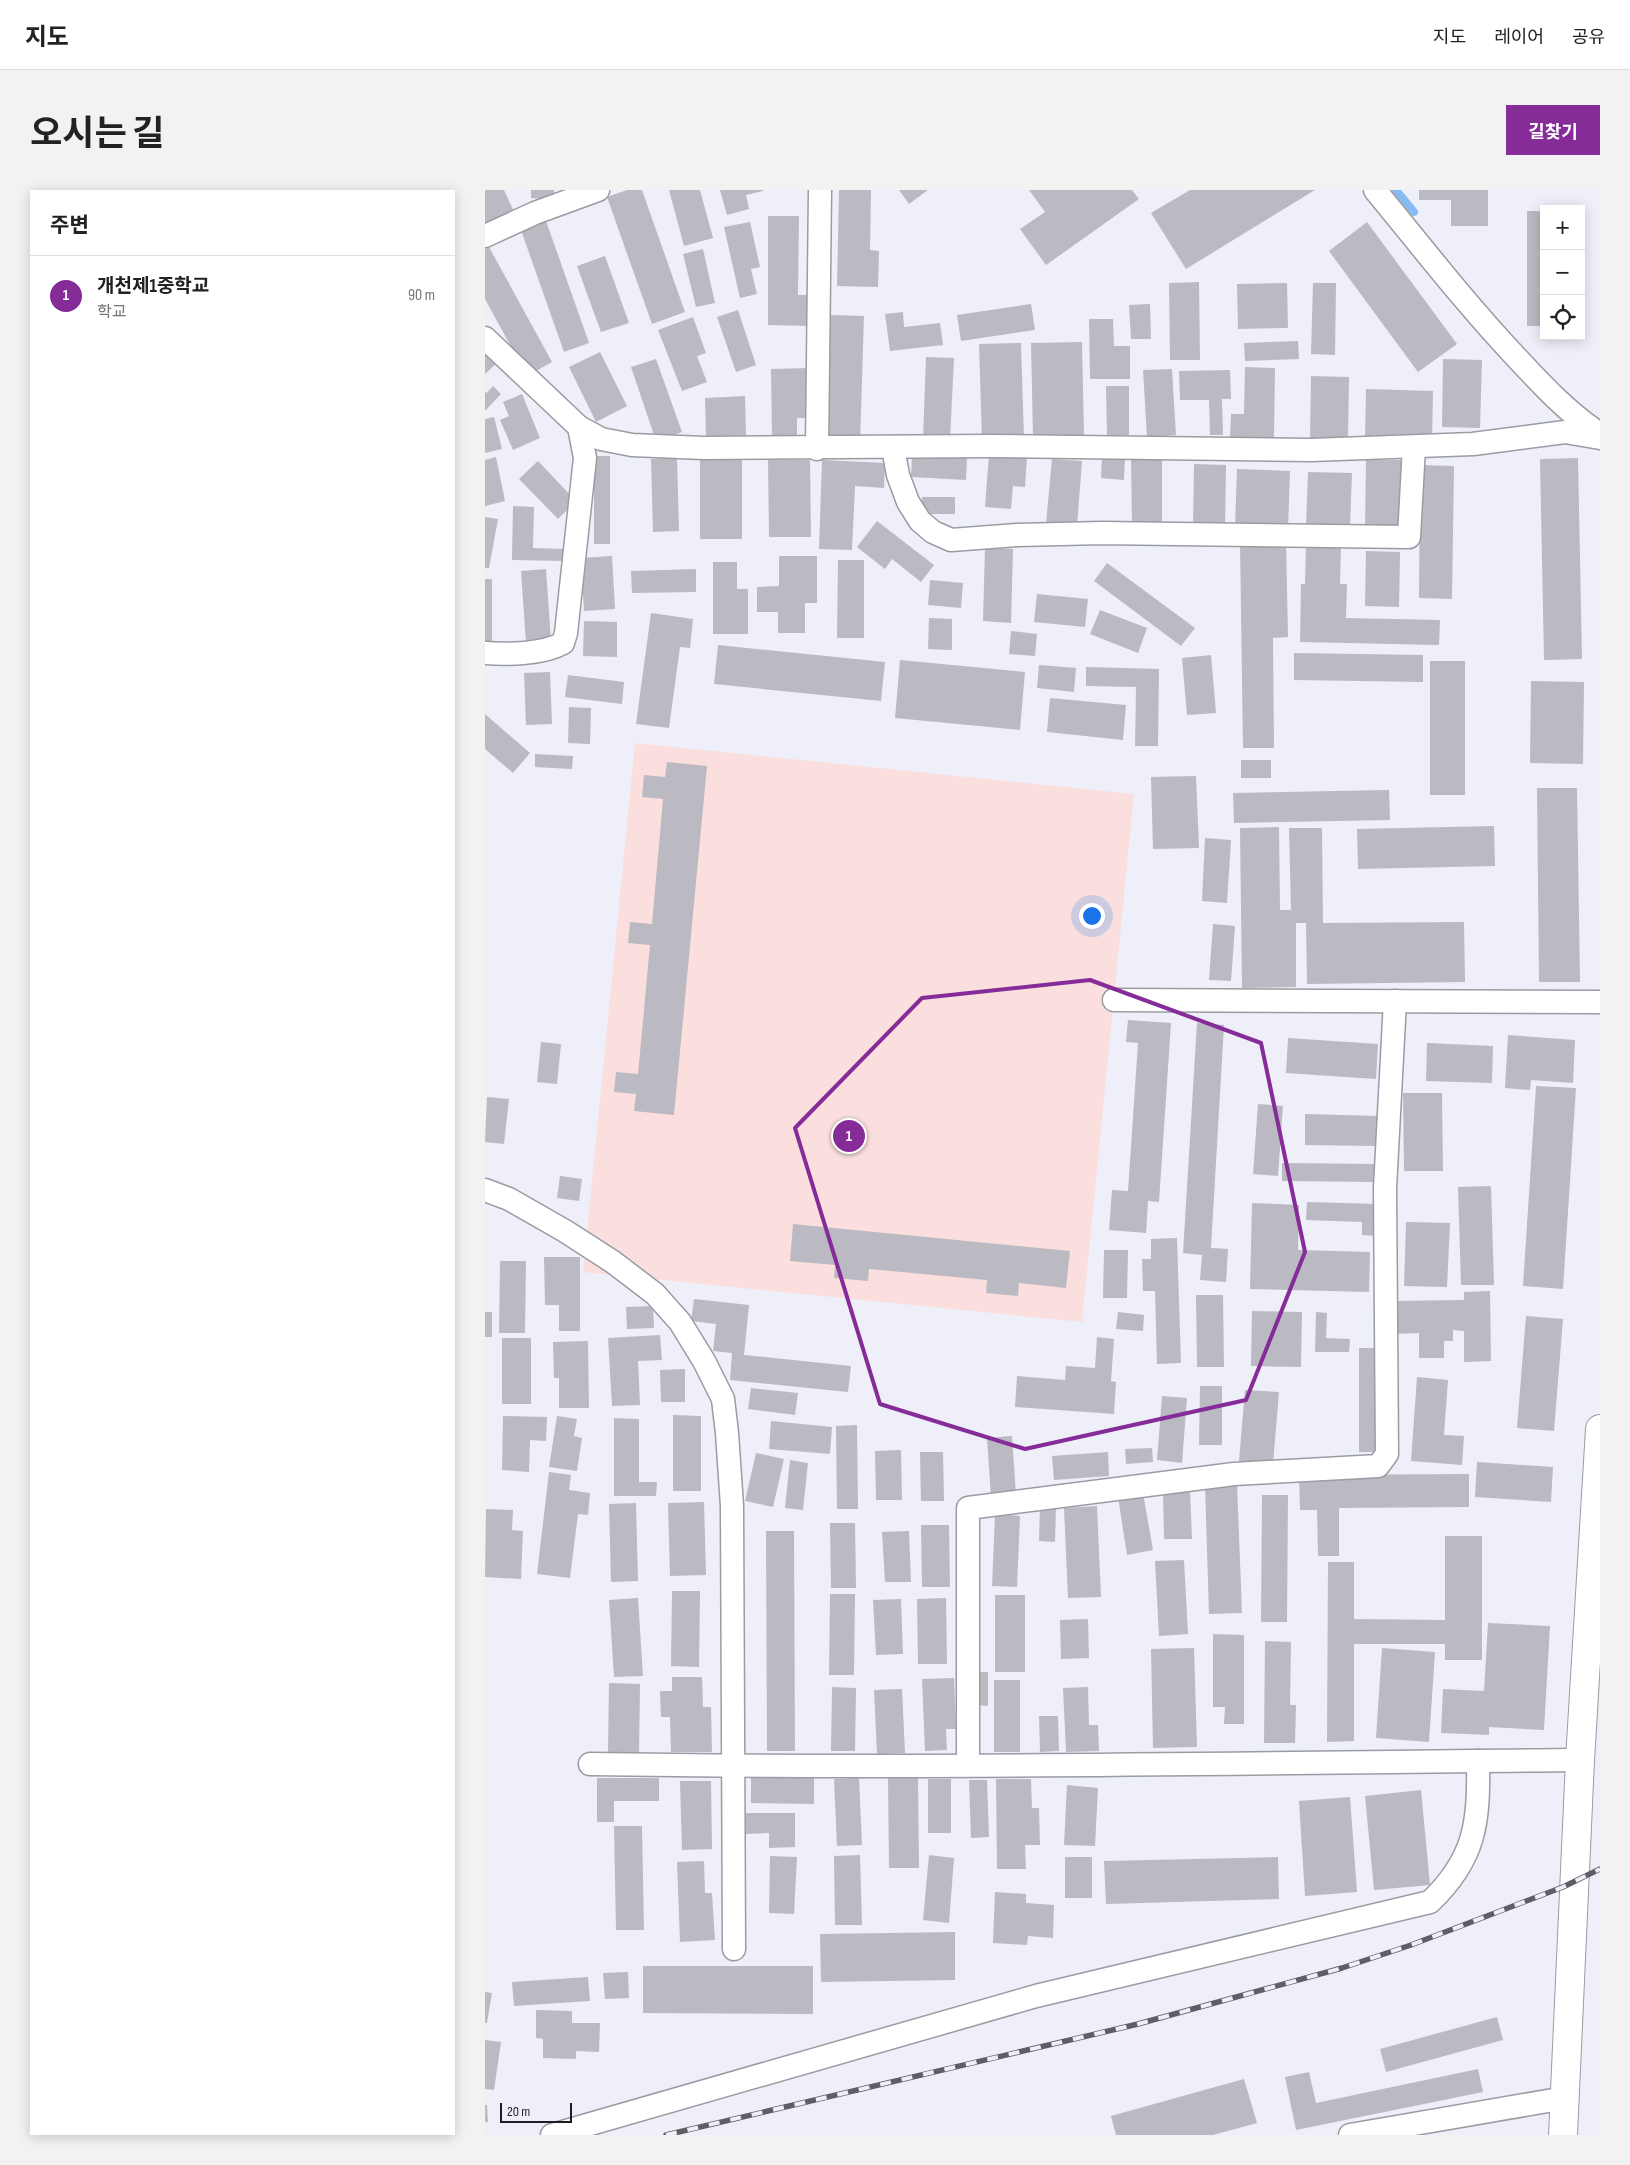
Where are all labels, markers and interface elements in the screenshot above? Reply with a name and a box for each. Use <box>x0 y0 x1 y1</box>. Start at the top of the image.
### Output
text: 지도 <box>25 23 69 52</box>
text: 지도 <box>1433 27 1466 48</box>
text: 레이어 <box>1494 27 1544 48</box>
text: 공유 <box>1572 27 1605 48</box>
button: 길찾기 <box>1506 105 1600 155</box>
text: 오시는 길 <box>30 113 164 156</box>
map controls <box>1540 205 1585 340</box>
button: + <box>1540 205 1585 250</box>
text: 주변 <box>50 213 89 238</box>
button: − <box>1540 250 1585 295</box>
text: 개천제1중학교 <box>97 275 209 298</box>
text: 1 <box>63 286 69 305</box>
text: 90 m <box>408 286 435 305</box>
button: locate <box>1540 295 1585 340</box>
text: 학교 <box>97 303 126 322</box>
your location <box>1079 903 1105 929</box>
pin: 1 <box>833 1117 865 1155</box>
scale bar <box>500 2100 573 2123</box>
text: 20 m <box>507 2103 530 2120</box>

